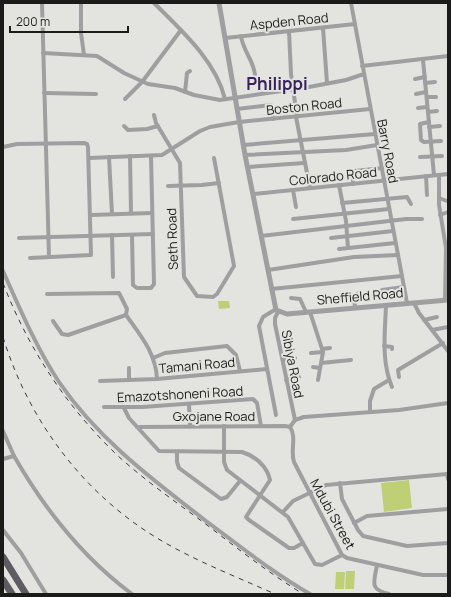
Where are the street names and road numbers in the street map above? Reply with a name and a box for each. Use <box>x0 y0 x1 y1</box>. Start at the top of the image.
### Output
street label: Aspden Road <box>249 8 329 34</box>
street label: Boston Road <box>265 93 343 119</box>
street label: Barry Road <box>373 118 403 184</box>
street label: Colorado Road <box>288 162 378 190</box>
street label: Seth Road <box>162 208 182 270</box>
street label: Sheffield Road <box>316 283 404 309</box>
street label: Sibiya Road <box>278 328 308 400</box>
street label: Tamani Road <box>158 353 236 377</box>
street label: Emazotshoneni Road <box>116 382 244 406</box>
street label: Gxojane Road <box>173 407 255 425</box>
street label: Mdubi Street <box>306 476 360 552</box>

